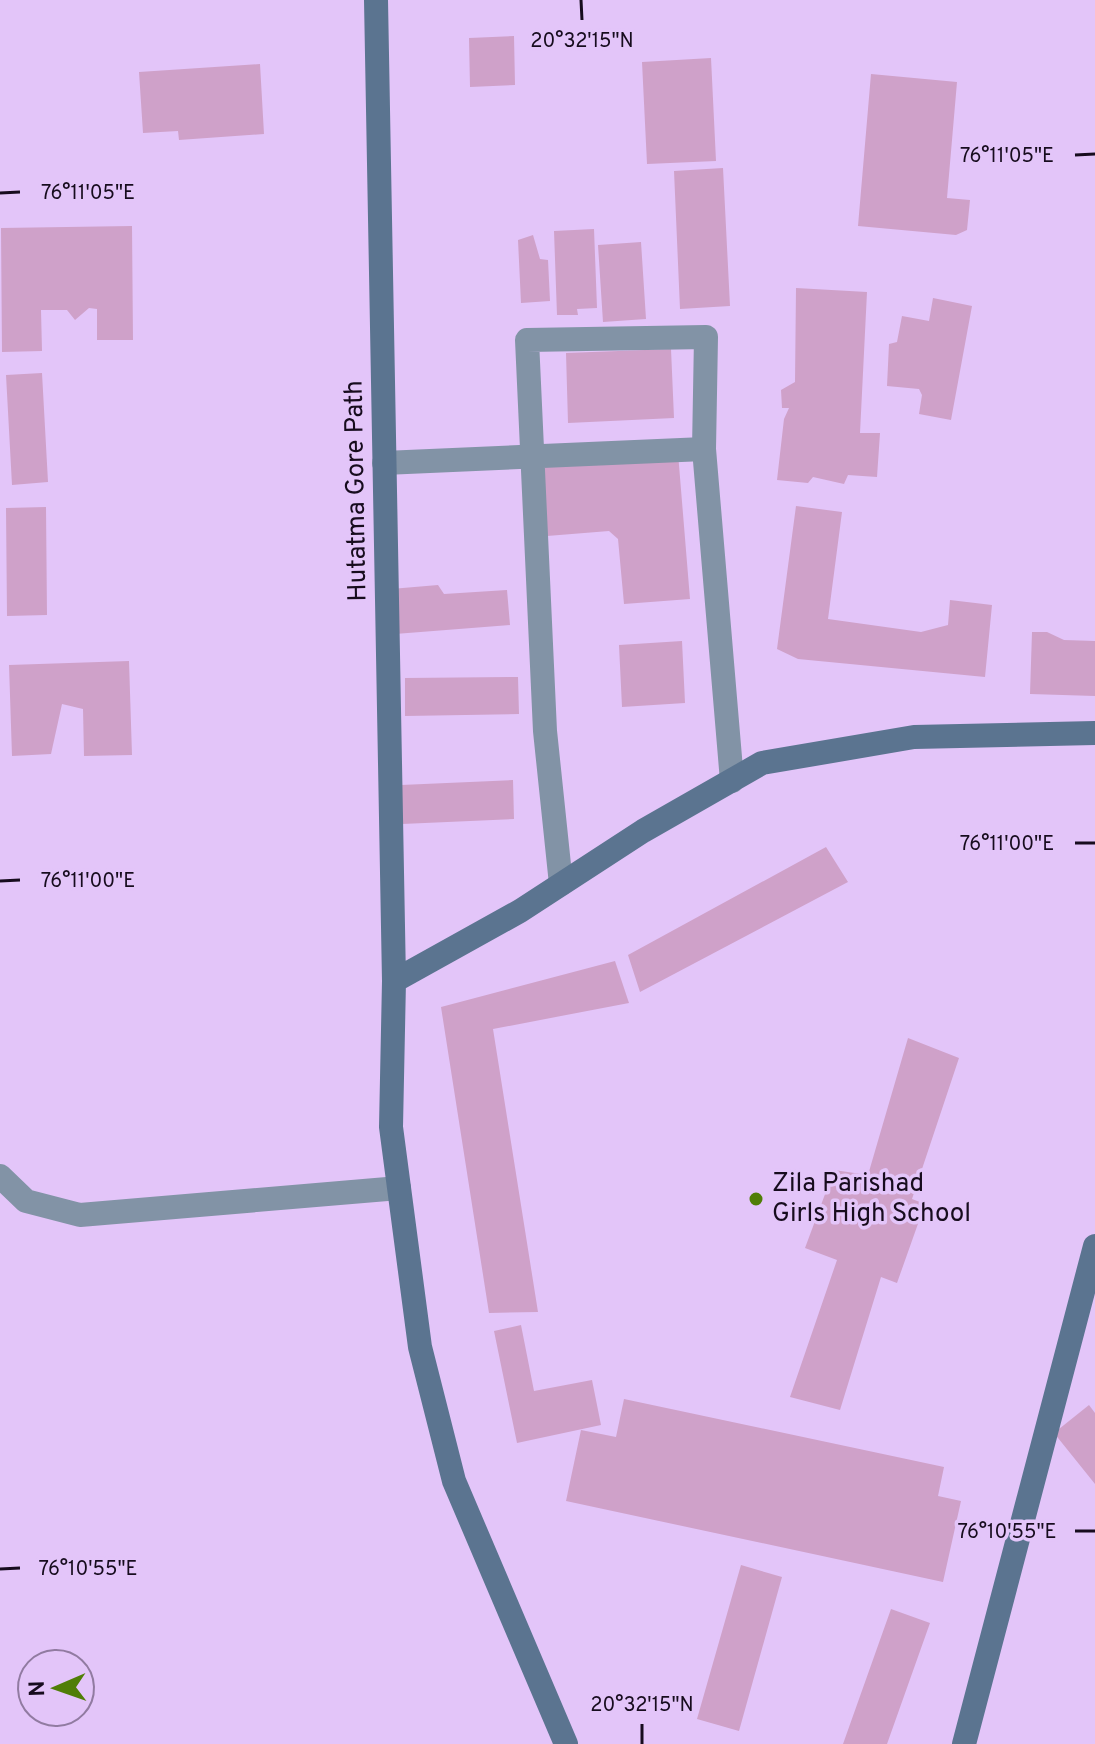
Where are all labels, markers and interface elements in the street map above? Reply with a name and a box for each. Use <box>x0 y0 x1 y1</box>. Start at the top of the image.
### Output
text: 20°32'15"N <box>530 29 634 55</box>
text: 76°11'05"E <box>960 144 1054 170</box>
text: 76°11'05"E <box>41 181 135 207</box>
street label: Hutatma Gore Path <box>339 380 375 602</box>
text: 76°11'00"E <box>960 832 1054 858</box>
text: 76°11'00"E <box>41 869 135 895</box>
place label: Zila Parishad Girls High School <box>772 1168 971 1231</box>
marker: Zila Parishad Girls High School <box>747 1190 765 1208</box>
text: 76°10'55"E <box>957 1520 1057 1546</box>
text: 76°10'55"E <box>38 1557 138 1583</box>
north arrow <box>16 1648 96 1728</box>
text: N <box>25 1680 52 1697</box>
text: 20°32'15"N <box>590 1693 694 1719</box>

